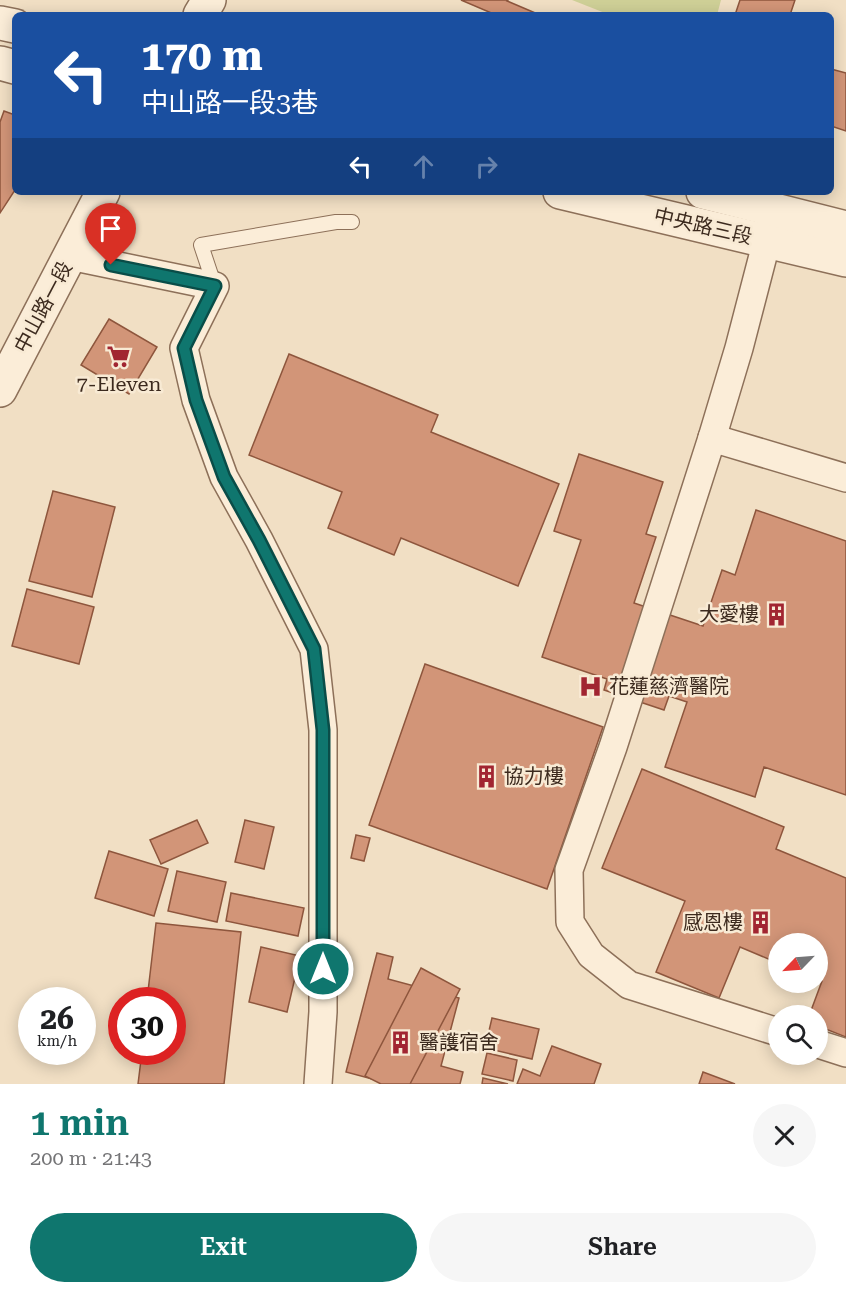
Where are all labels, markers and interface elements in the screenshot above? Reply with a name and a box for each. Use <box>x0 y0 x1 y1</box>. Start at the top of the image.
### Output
text: 170 m <box>141 31 263 80</box>
icon: left <box>42 36 120 114</box>
text: 中山路一段3巷 <box>141 87 318 119</box>
icon: left <box>344 150 377 183</box>
icon: ahead <box>407 150 440 183</box>
icon: right <box>470 150 503 183</box>
pin <box>85 203 136 265</box>
street label: 中央路三段 <box>652 203 754 249</box>
icon: arrive <box>94 212 127 245</box>
street label: 中山路一段 <box>9 257 77 357</box>
supermarket icon: 7-Eleven <box>106 343 132 369</box>
place label: 7-Eleven <box>77 372 162 396</box>
building icon: 大愛樓 <box>764 601 790 627</box>
place label: 大愛樓 <box>699 602 759 626</box>
hospital icon: 花蓮慈濟醫院 <box>578 673 604 699</box>
place label: 花蓮慈濟醫院 <box>609 674 729 698</box>
building icon: 協力樓 <box>473 763 499 789</box>
place label: 協力樓 <box>504 764 564 788</box>
building icon: 感恩樓 <box>748 909 774 935</box>
place label: 感恩樓 <box>683 910 743 934</box>
north arrow <box>768 933 828 993</box>
map controls <box>768 933 828 1065</box>
position arrow <box>291 937 355 1001</box>
speed limit sign: 30 <box>108 987 186 1065</box>
text: 26 <box>40 1001 74 1036</box>
button: search <box>768 1005 828 1065</box>
building icon: 醫護宿舍 <box>388 1029 414 1055</box>
place label: 醫護宿舍 <box>419 1030 499 1054</box>
text: km/h <box>37 1032 77 1050</box>
text: 1 min <box>30 1102 129 1144</box>
button: close <box>753 1104 816 1167</box>
text: 200 m · 21:43 <box>30 1146 152 1170</box>
button: Exit <box>30 1213 417 1282</box>
button: Share <box>429 1213 816 1282</box>

